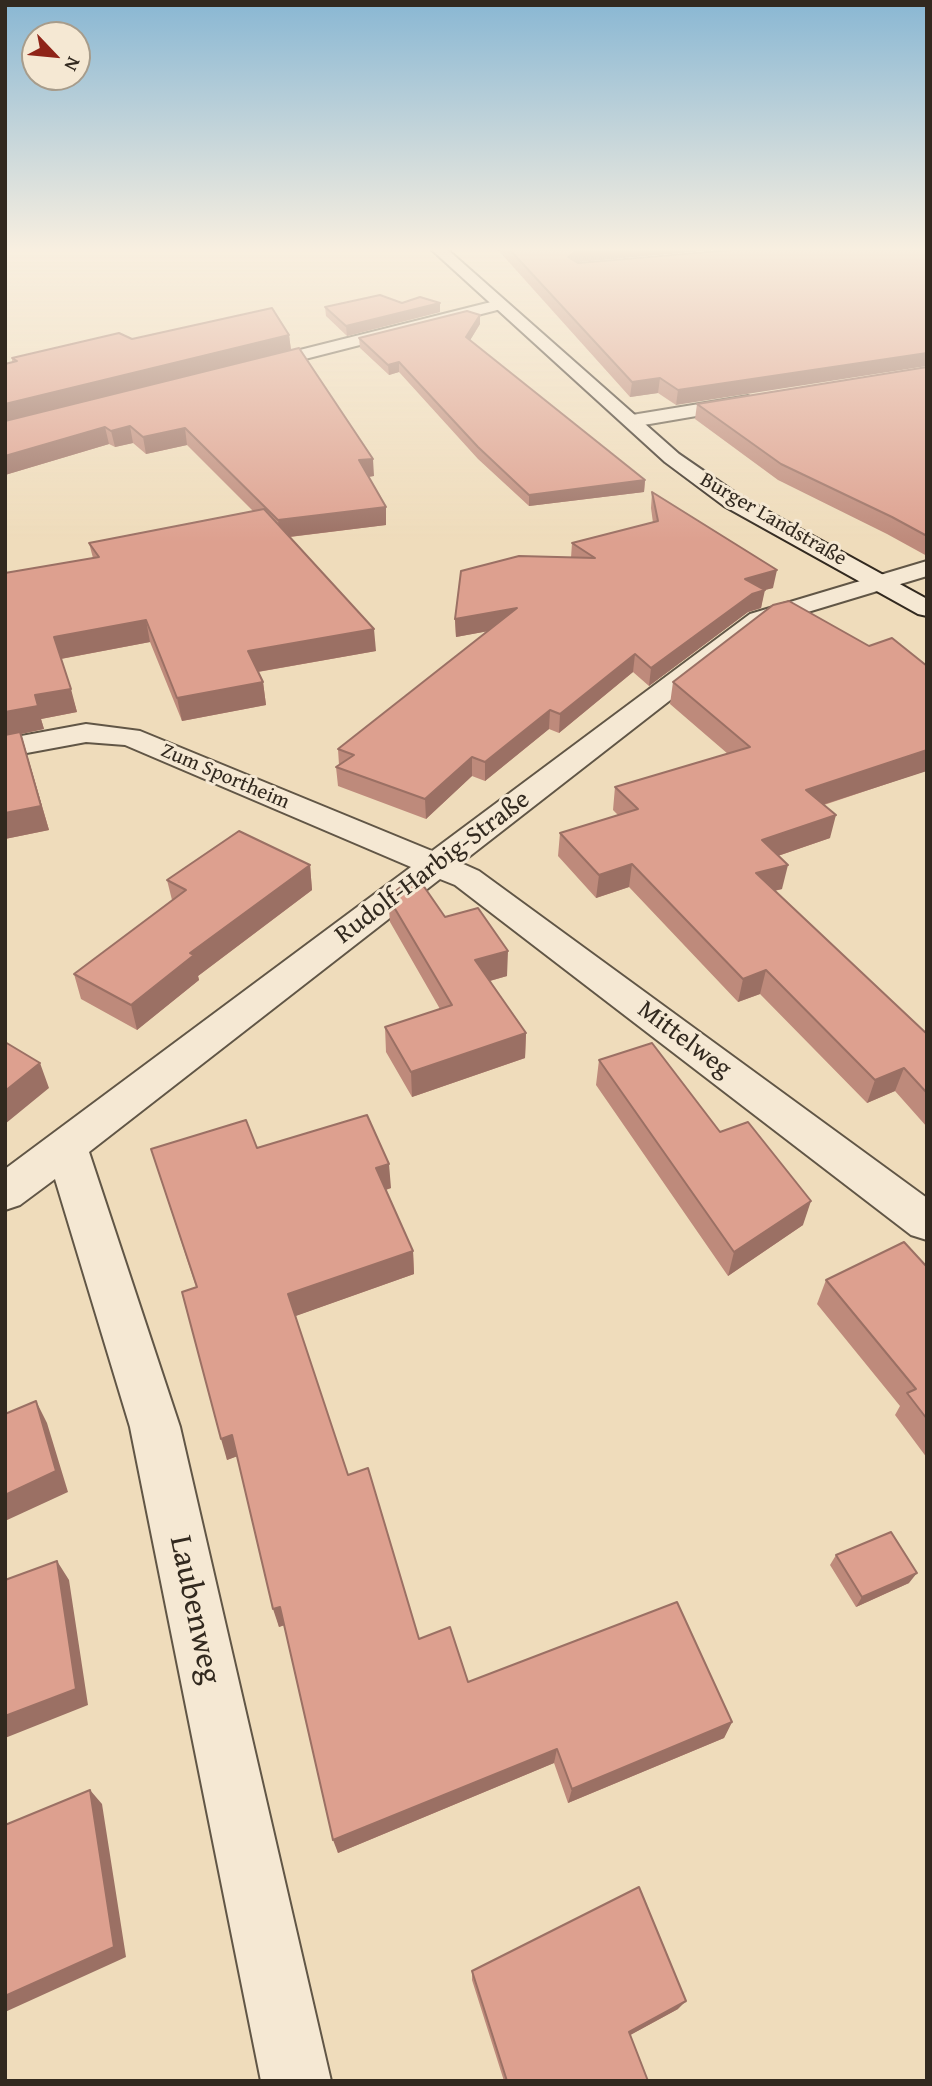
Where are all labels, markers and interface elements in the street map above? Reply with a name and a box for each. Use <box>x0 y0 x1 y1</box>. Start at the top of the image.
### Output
north arrow <box>21 21 91 91</box>
text: N <box>58 52 88 76</box>
street label: Burger Landstraße <box>695 468 851 572</box>
street label: Zum Sportheim <box>157 739 293 815</box>
street label: Rudolf-Harbig-Straße <box>329 785 537 951</box>
street label: Mittelweg <box>631 995 737 1085</box>
street label: Laubenweg <box>160 1532 228 1688</box>

